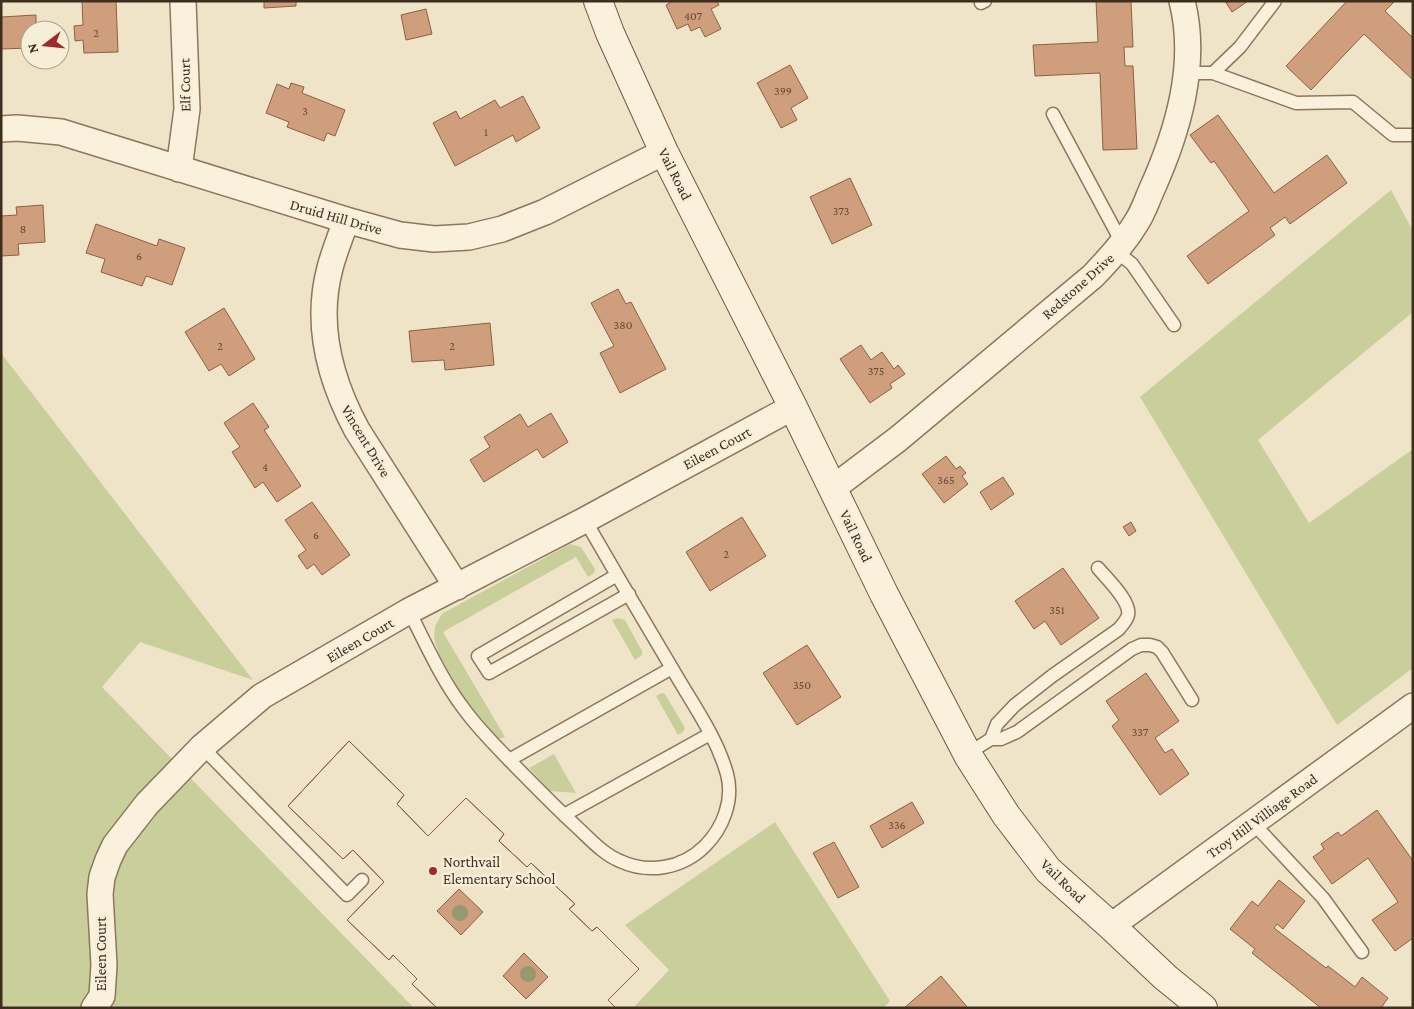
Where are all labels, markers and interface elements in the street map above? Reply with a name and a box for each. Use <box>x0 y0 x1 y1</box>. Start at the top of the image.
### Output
house number: 407 <box>684 9 703 23</box>
north arrow <box>20 20 70 70</box>
house number: 2 <box>93 26 99 40</box>
text: N <box>23 41 42 55</box>
street label: Elf Court <box>177 57 193 112</box>
house number: 399 <box>774 84 792 98</box>
house number: 3 <box>302 104 308 118</box>
house number: 1 <box>484 125 488 139</box>
street label: Vail Road <box>655 145 695 203</box>
street label: Druid Hill Drive <box>288 196 384 238</box>
house number: 373 <box>833 204 850 218</box>
house number: 8 <box>20 222 26 236</box>
house number: 6 <box>136 249 142 263</box>
street label: Redstone Drive <box>1039 249 1117 322</box>
house number: 380 <box>614 318 633 332</box>
house number: 2 <box>217 339 223 353</box>
house number: 2 <box>449 339 455 353</box>
house number: 375 <box>868 364 884 378</box>
street label: Vincent Drive <box>338 402 394 480</box>
street label: Eileen Court <box>680 423 755 473</box>
house number: 4 <box>262 460 268 474</box>
house number: 365 <box>937 473 955 487</box>
street label: Vail Road <box>837 507 875 565</box>
house number: 6 <box>313 528 319 542</box>
house number: 2 <box>723 547 729 561</box>
house number: 351 <box>1049 603 1065 617</box>
street label: Eileen Court <box>324 614 397 666</box>
house number: 350 <box>793 678 811 692</box>
house number: 337 <box>1132 725 1149 739</box>
street label: Troy Hill Villiage Road <box>1204 770 1321 862</box>
house number: 336 <box>888 818 906 832</box>
place label: Northvail Elementary School <box>443 854 555 888</box>
street label: Vail Road <box>1037 856 1089 906</box>
marker: Northvail Elementary School <box>427 865 439 877</box>
street label: Eileen Court <box>93 916 109 991</box>

